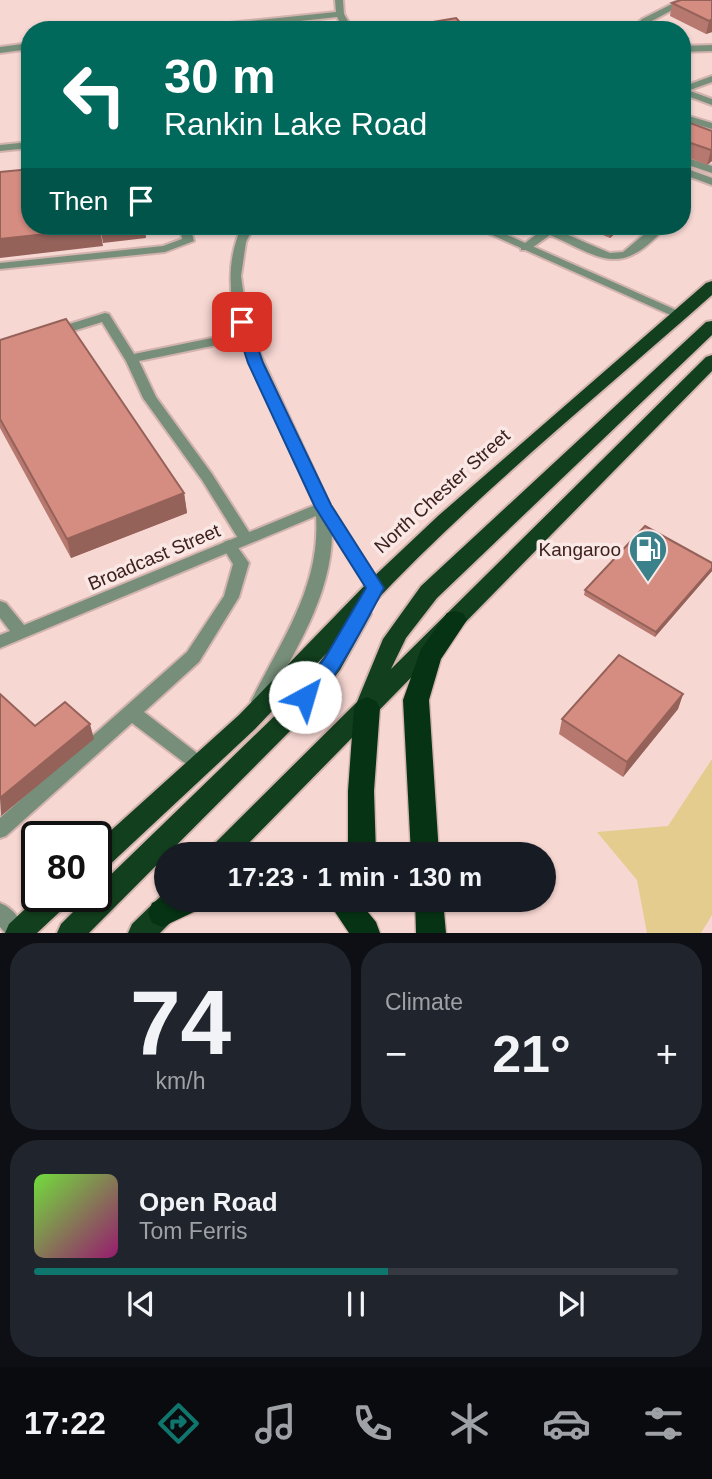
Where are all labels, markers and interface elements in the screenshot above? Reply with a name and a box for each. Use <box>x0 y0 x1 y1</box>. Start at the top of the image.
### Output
icon: left <box>49 49 140 140</box>
text: 30 m <box>164 49 276 103</box>
text: Rankin Lake Road <box>164 106 427 142</box>
icon: arrive <box>122 182 160 220</box>
text: Then <box>49 186 108 216</box>
pin <box>212 292 272 352</box>
icon: arrive <box>223 303 261 341</box>
street label: North Chester Street <box>370 424 514 557</box>
street label: Broadcast Street <box>85 519 224 594</box>
fuel station icon: Kangaroo <box>627 528 669 583</box>
place label: Kangaroo <box>539 539 621 560</box>
position arrow <box>268 660 342 734</box>
speed limit sign: 80 <box>21 821 112 912</box>
text: 17:23 · 1 min · 130 m <box>228 862 482 892</box>
text: 74 <box>130 972 231 1073</box>
text: Climate <box>385 989 463 1015</box>
text: 21° <box>492 1025 571 1083</box>
text: − <box>385 1033 407 1075</box>
text: + <box>656 1033 678 1075</box>
text: km/h <box>156 1068 205 1094</box>
text: Open Road <box>139 1187 278 1217</box>
text: Tom Ferris <box>139 1218 248 1244</box>
icon: previous <box>122 1285 160 1323</box>
icon: pause <box>337 1285 375 1323</box>
icon: next <box>552 1285 590 1323</box>
icon: directions <box>154 1399 203 1448</box>
icon: music <box>251 1399 300 1448</box>
icon: phone <box>348 1399 397 1448</box>
icon: climate <box>445 1399 494 1448</box>
icon: car <box>542 1399 591 1448</box>
icon: filters <box>639 1399 688 1448</box>
text: 17:22 <box>24 1405 106 1441</box>

